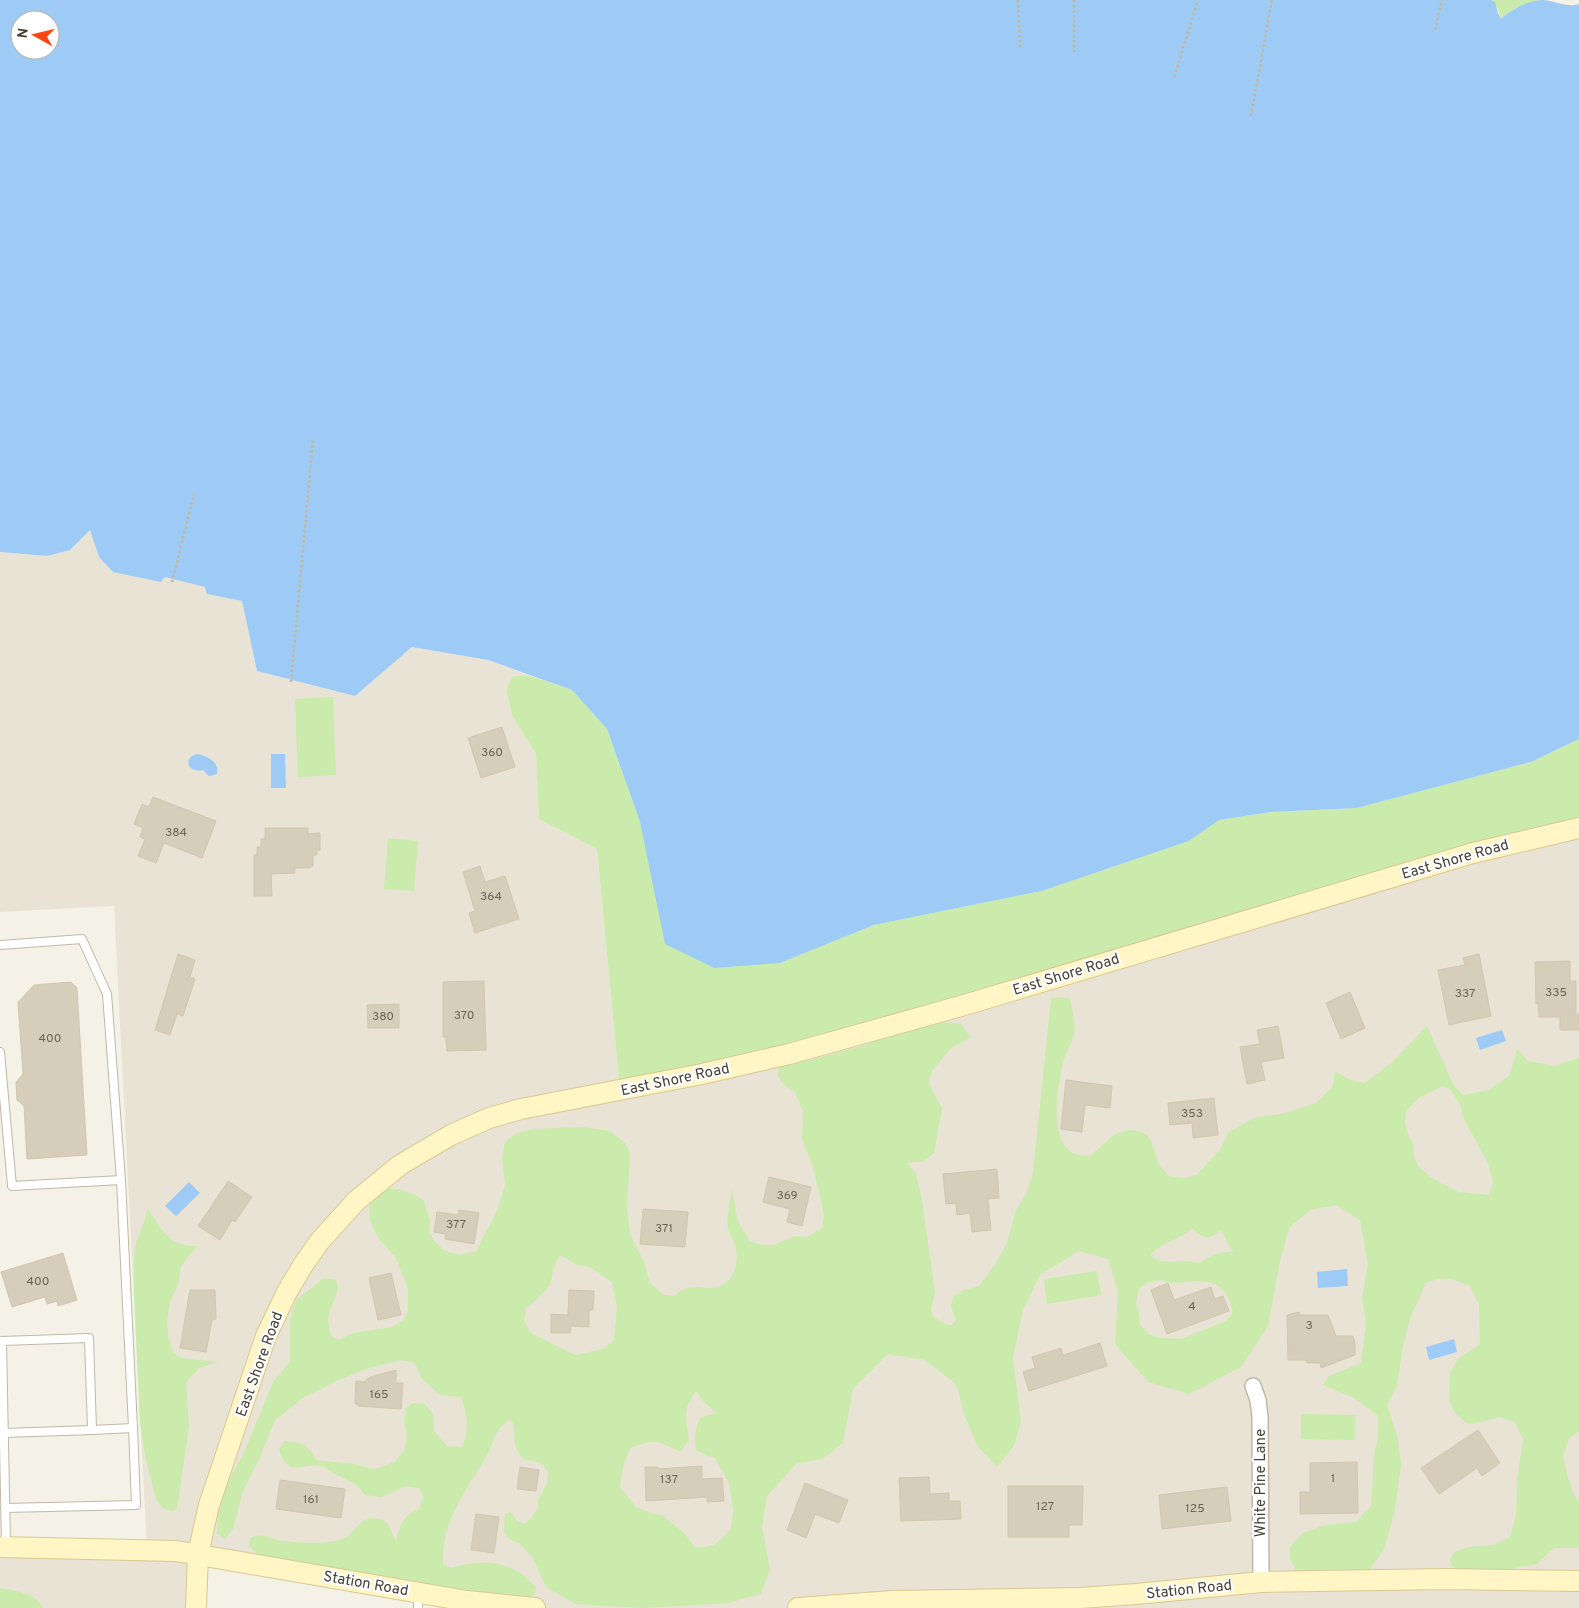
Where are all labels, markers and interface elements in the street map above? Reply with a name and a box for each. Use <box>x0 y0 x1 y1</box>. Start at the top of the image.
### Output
north arrow <box>10 10 60 60</box>
text: N <box>14 27 33 40</box>
house number: 360 <box>481 745 503 761</box>
house number: 384 <box>165 825 187 841</box>
street label: East Shore Road <box>1400 836 1511 885</box>
house number: 364 <box>480 889 502 905</box>
street label: East Shore Road <box>1011 950 1122 1001</box>
house number: 335 <box>1545 985 1567 1001</box>
house number: 337 <box>1455 986 1475 1002</box>
house number: 370 <box>454 1008 474 1024</box>
house number: 380 <box>372 1009 394 1025</box>
house number: 400 <box>39 1031 61 1047</box>
street label: East Shore Road <box>619 1060 731 1101</box>
house number: 353 <box>1181 1106 1203 1122</box>
house number: 369 <box>776 1188 798 1204</box>
house number: 377 <box>446 1217 466 1233</box>
house number: 371 <box>655 1221 673 1237</box>
house number: 400 <box>27 1274 49 1290</box>
house number: 4 <box>1188 1299 1196 1315</box>
street label: East Shore Road <box>233 1309 288 1420</box>
house number: 3 <box>1305 1318 1313 1334</box>
house number: 165 <box>369 1387 389 1403</box>
street label: White Pine Lane <box>1252 1429 1271 1537</box>
house number: 1 <box>1331 1471 1335 1487</box>
house number: 137 <box>660 1472 678 1488</box>
house number: 161 <box>303 1492 319 1508</box>
house number: 127 <box>1036 1499 1054 1515</box>
house number: 125 <box>1185 1501 1205 1517</box>
street label: Station Road <box>322 1568 410 1601</box>
street label: Station Road <box>1145 1577 1233 1604</box>

